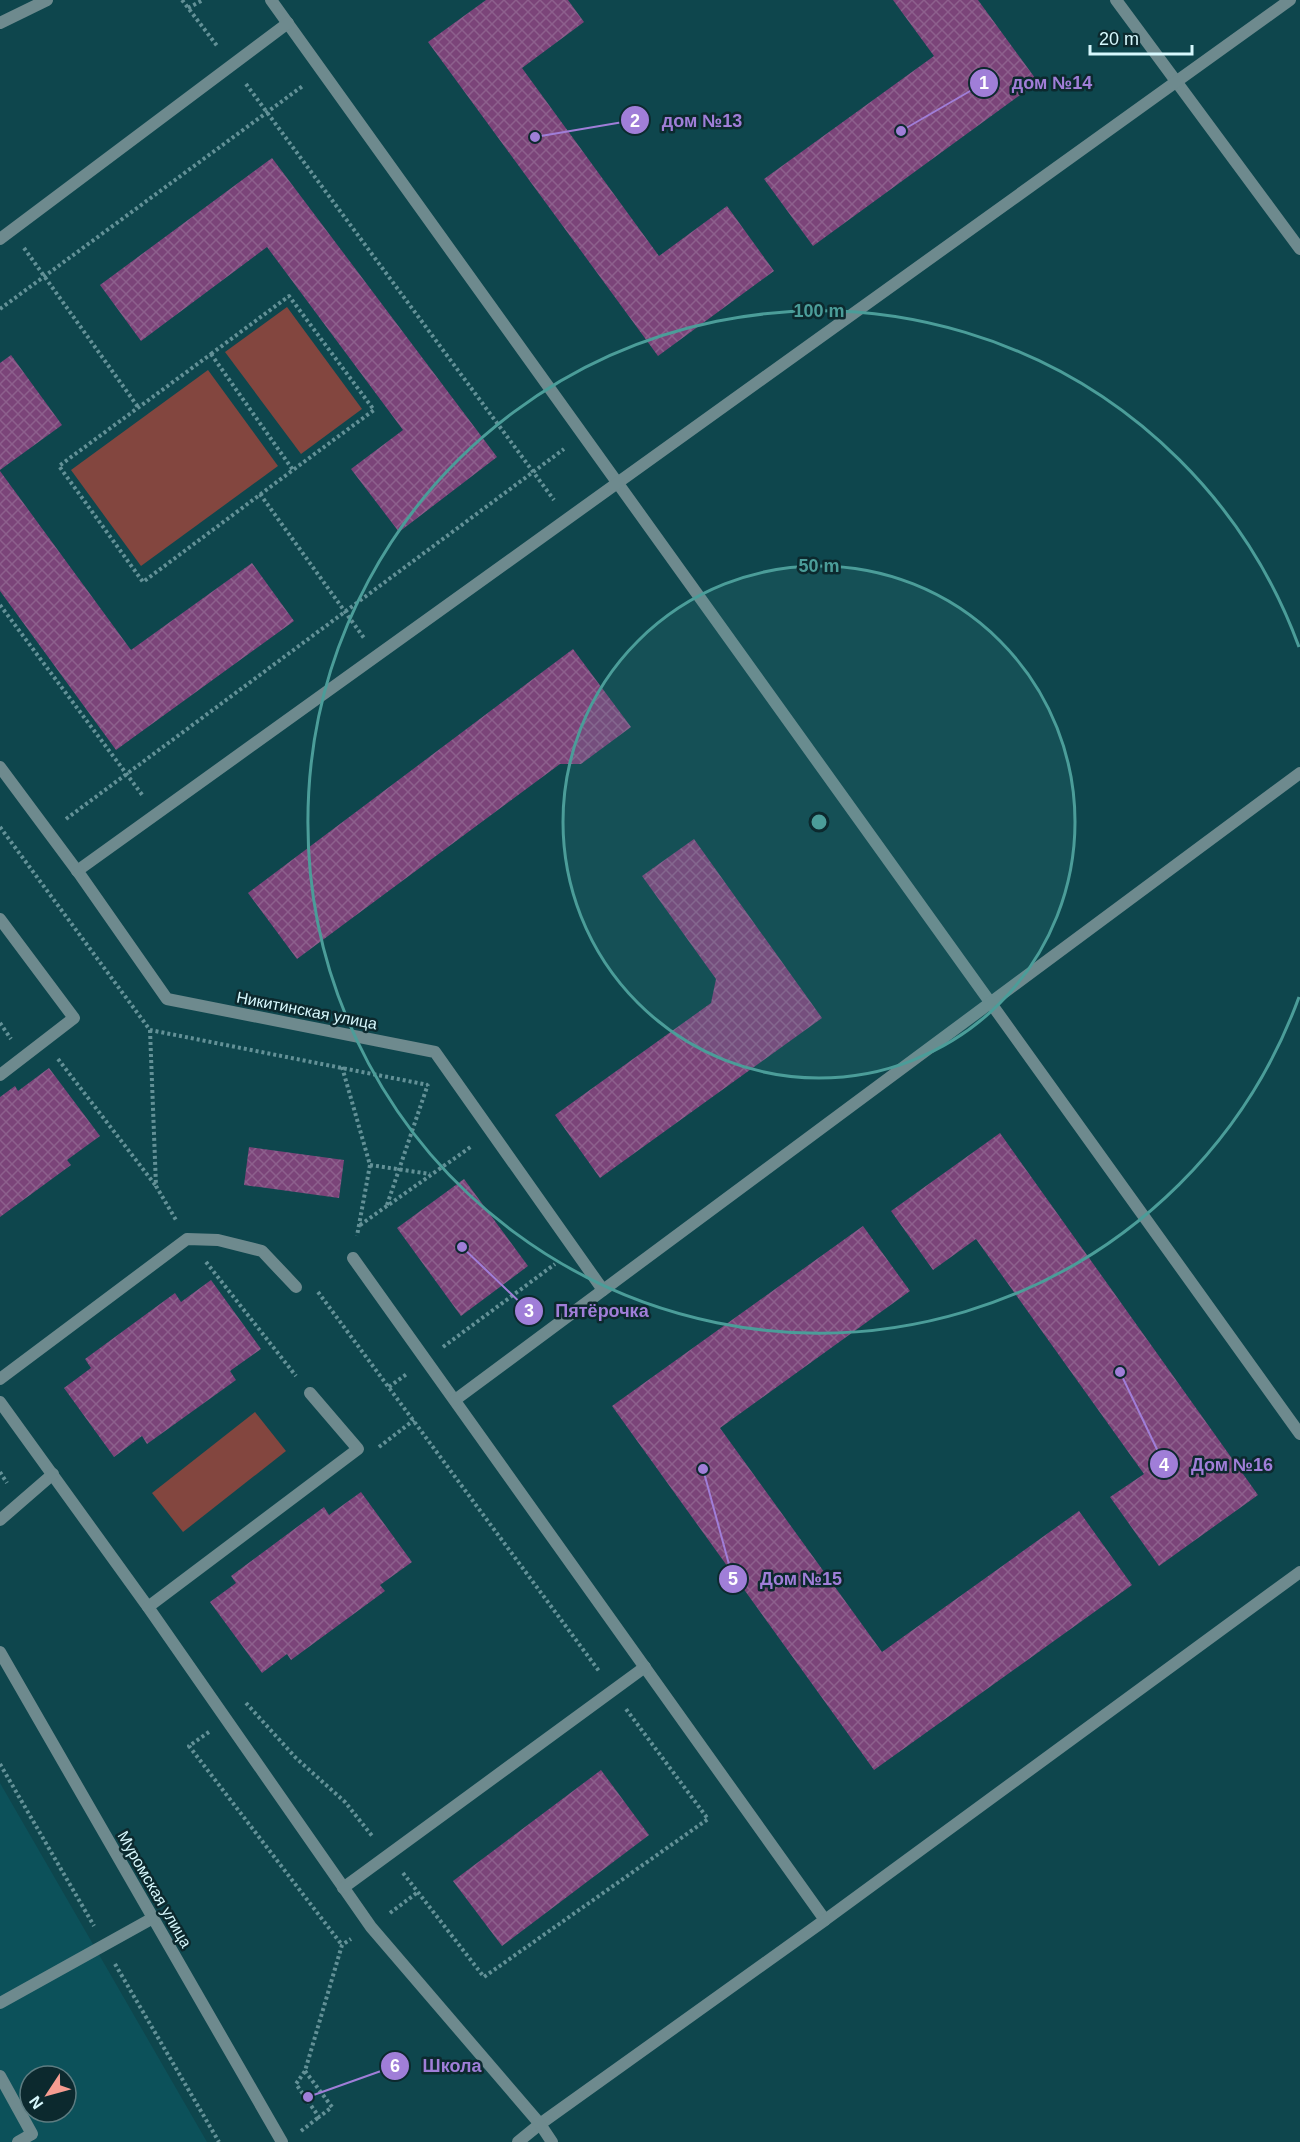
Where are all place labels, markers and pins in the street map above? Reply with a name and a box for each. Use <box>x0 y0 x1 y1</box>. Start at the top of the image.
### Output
callout: дом №14 <box>969 65 1104 101</box>
callout: дом №13 <box>620 102 755 138</box>
centre of rings <box>809 812 829 832</box>
callout: Пятёрочка <box>514 1293 661 1329</box>
callout: Дом №16 <box>1149 1446 1285 1482</box>
callout: Дом №15 <box>718 1561 854 1597</box>
callout: Школа <box>380 2048 493 2084</box>

